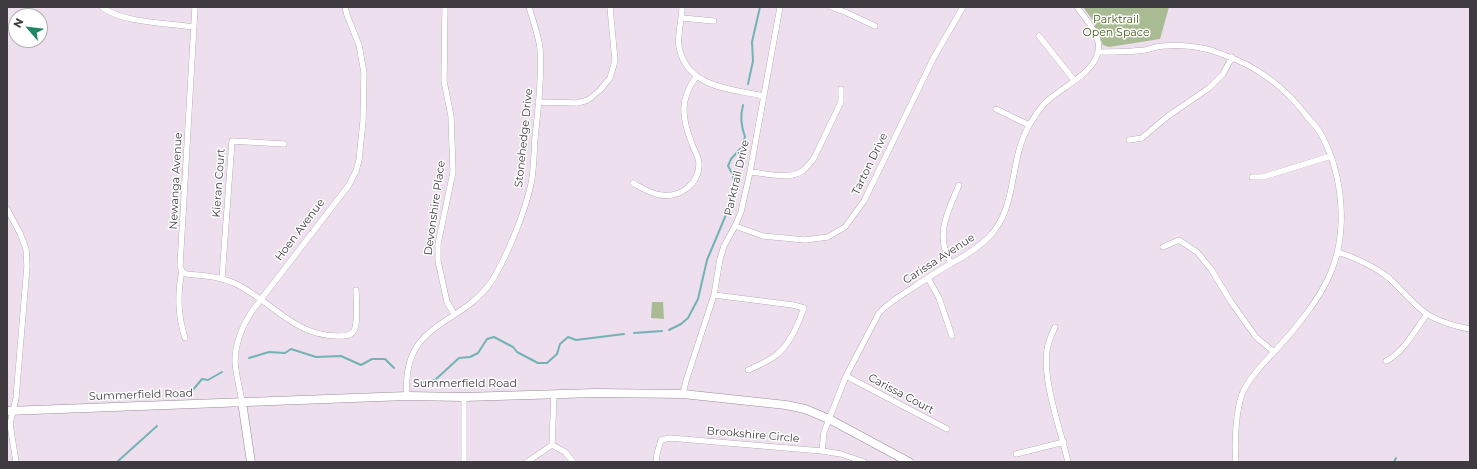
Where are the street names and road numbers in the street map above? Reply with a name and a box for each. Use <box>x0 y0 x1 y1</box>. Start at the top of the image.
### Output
street label: Stonehedge Drive <box>512 88 536 188</box>
street label: Tarton Drive <box>849 131 891 197</box>
street label: Newanga Avenue <box>167 132 185 230</box>
street label: Parktrail Drive <box>722 139 752 217</box>
street label: Kieran Court <box>210 148 228 218</box>
street label: Devonshire Place <box>422 160 448 256</box>
street label: Hoen Avenue <box>272 196 328 264</box>
street label: Carissa Avenue <box>901 231 977 287</box>
street label: Carissa Court <box>866 371 936 417</box>
street label: Summerfield Road <box>413 377 517 391</box>
street label: Summerfield Road <box>89 387 193 403</box>
street label: Brookshire Circle <box>706 424 800 446</box>

